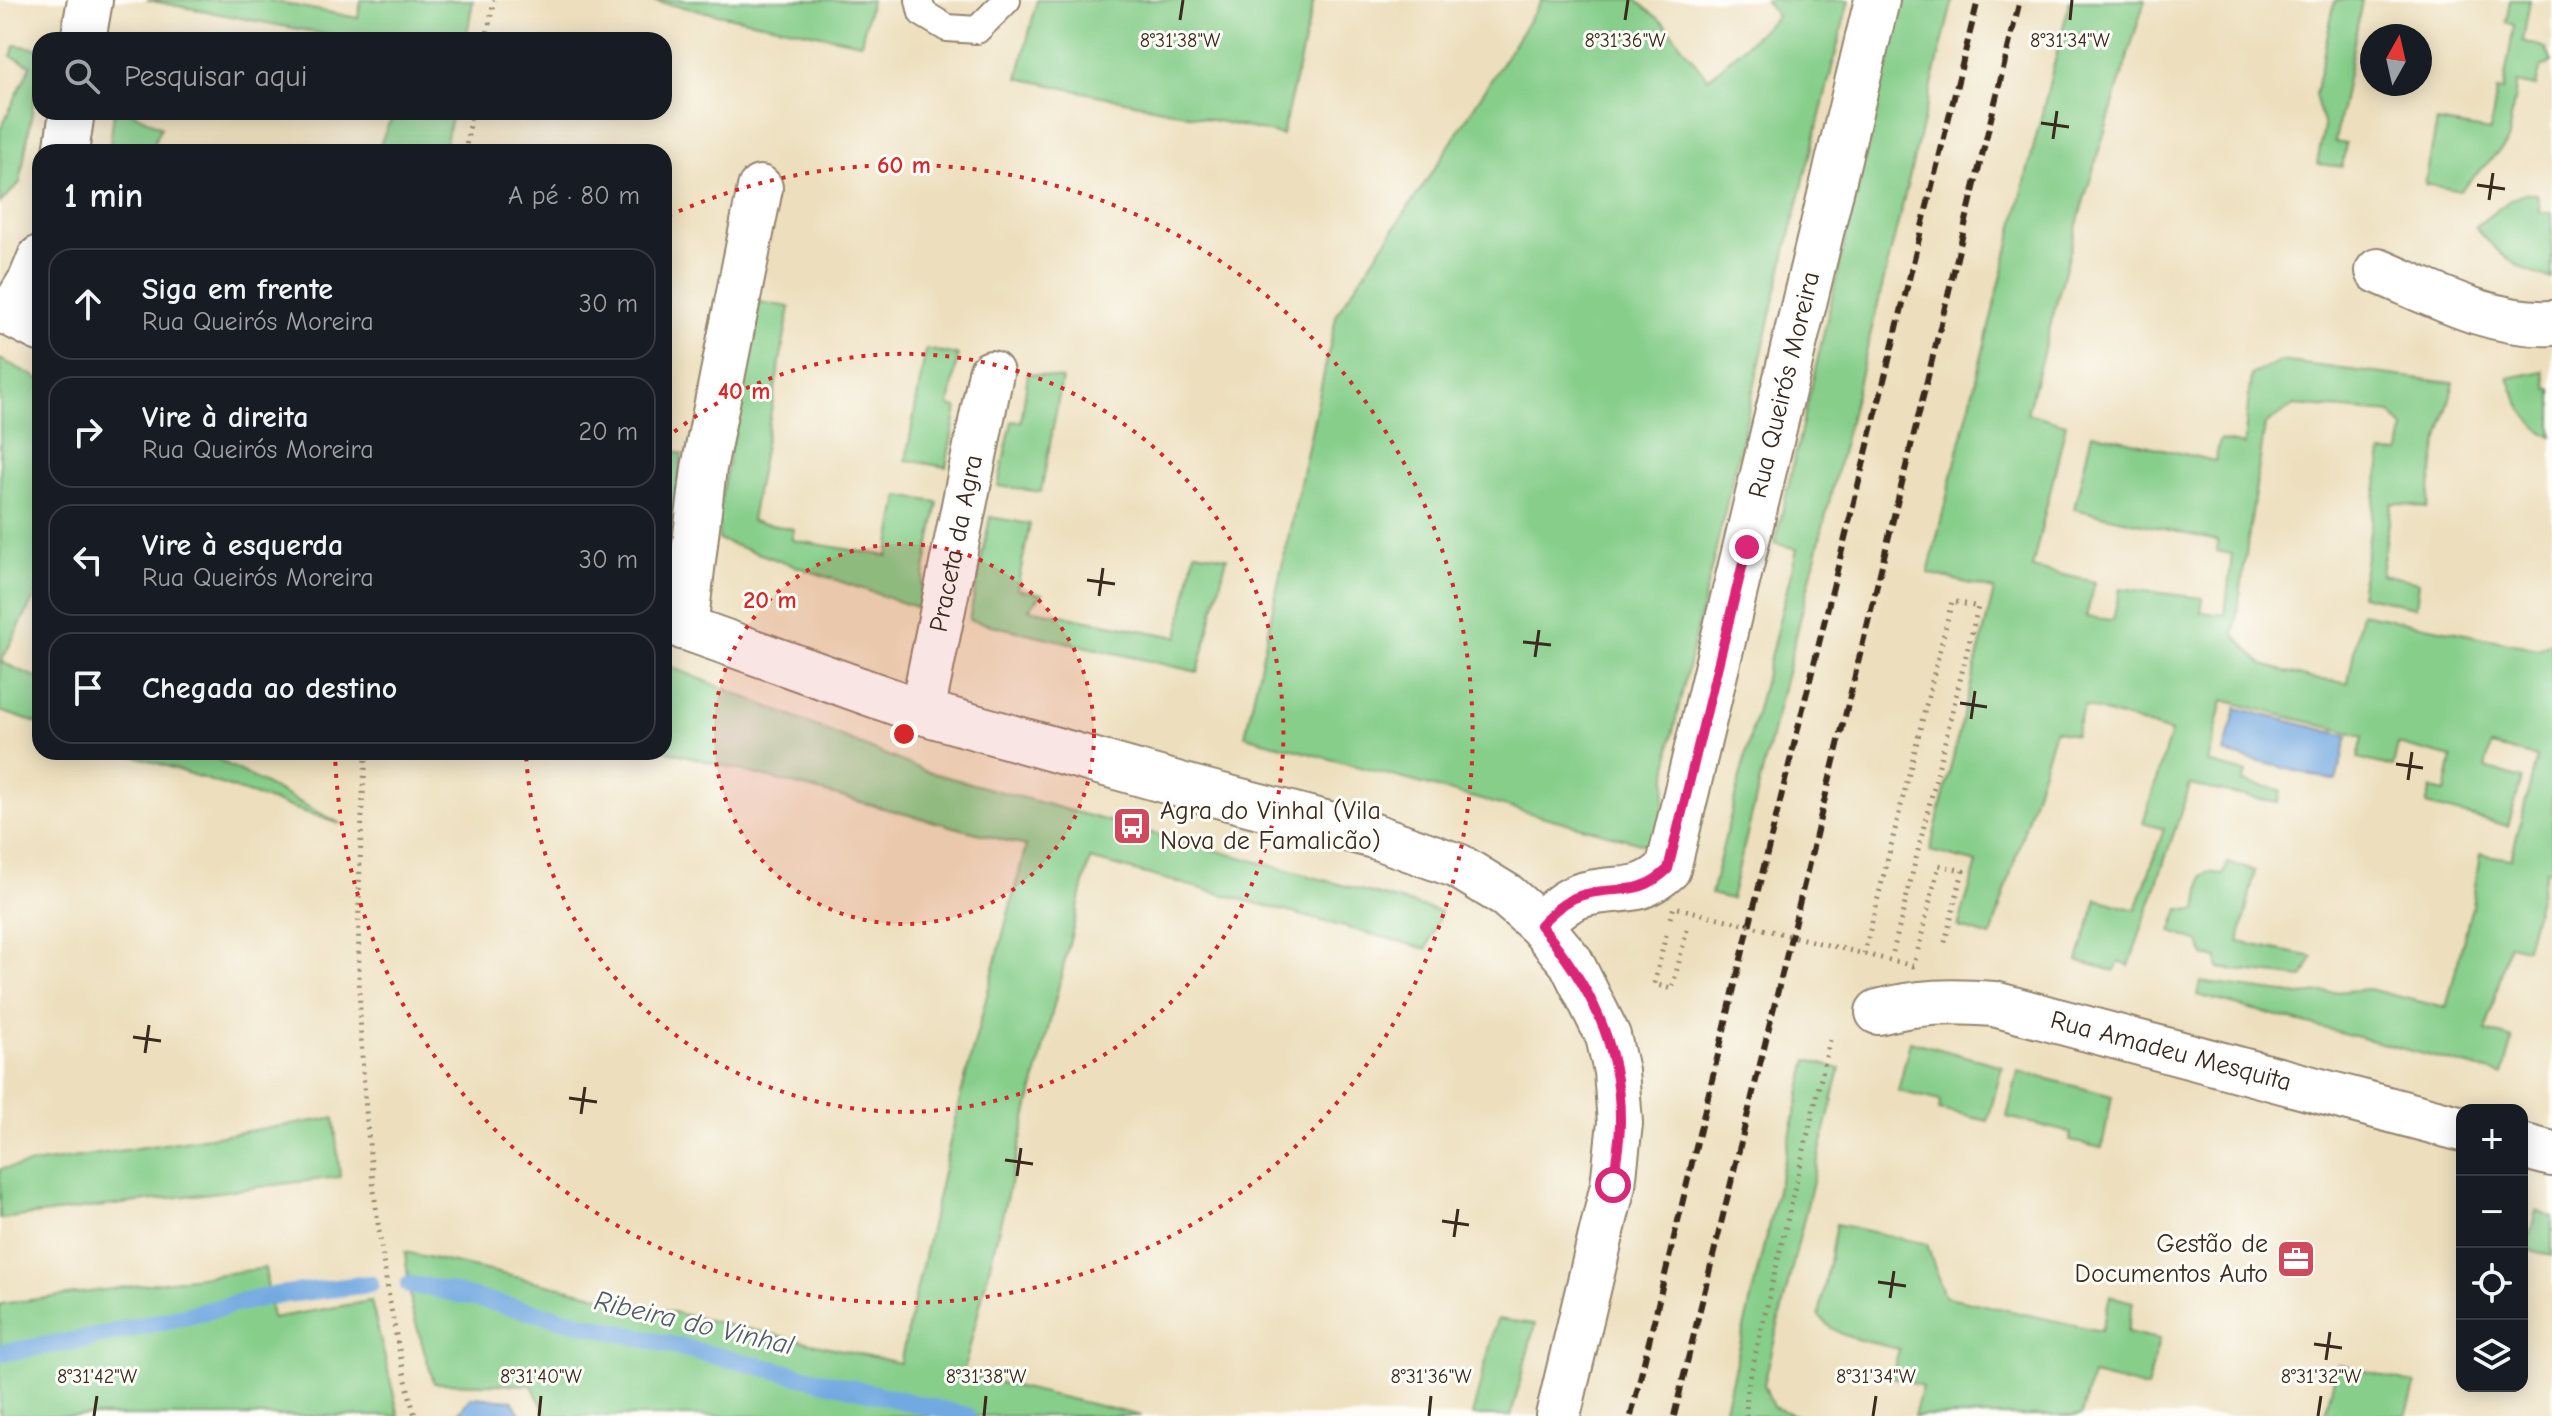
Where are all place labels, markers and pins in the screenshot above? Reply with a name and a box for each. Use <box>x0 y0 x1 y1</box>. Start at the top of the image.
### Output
centre of rings <box>890 720 918 748</box>
place label: Agra do Vinhal (Vila Nova de Famalicão) <box>1160 796 1381 856</box>
bus stop icon: Agra do Vinhal (Vila Nova de Famalicão) <box>1111 805 1153 847</box>
place label: Gestão de Documentos Auto <box>2075 1229 2268 1289</box>
office icon: Gestão de Documentos Auto <box>2275 1238 2317 1280</box>

